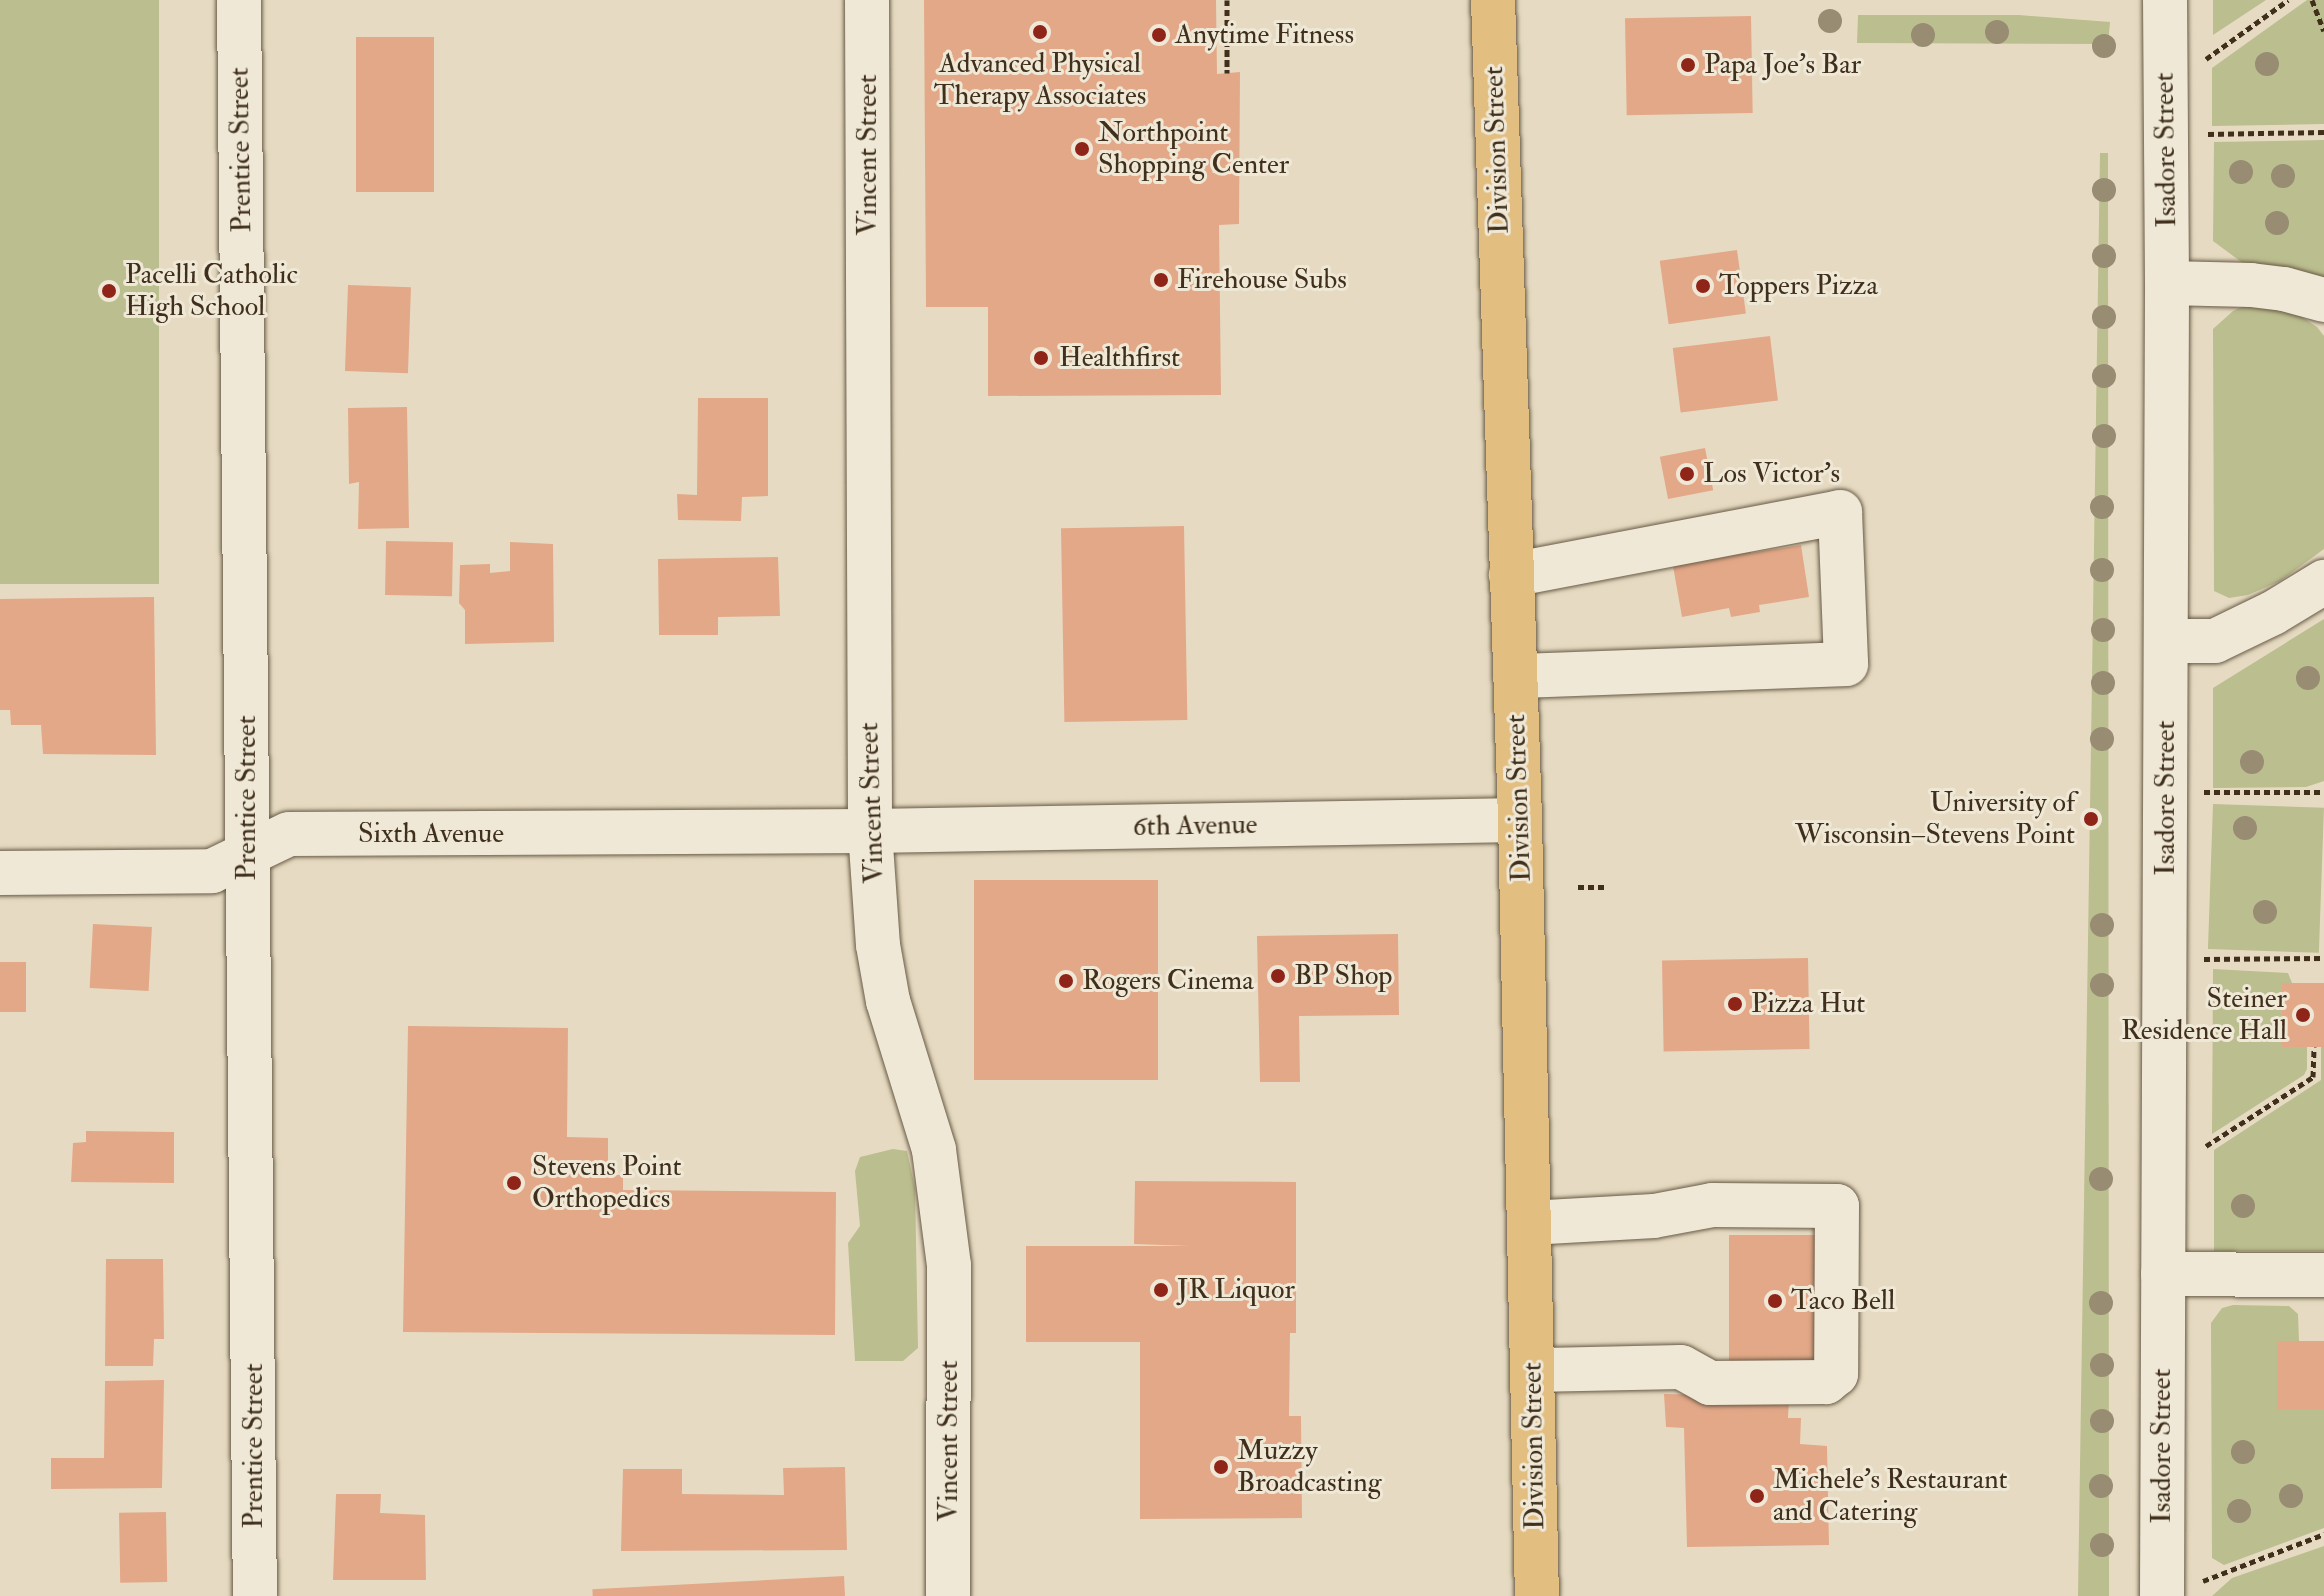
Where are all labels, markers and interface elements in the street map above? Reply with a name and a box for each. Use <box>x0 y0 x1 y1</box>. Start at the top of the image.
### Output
place label: Anytime Fitness <box>1175 18 1354 52</box>
marker: Advanced Physical Therapy Associates <box>1029 21 1051 43</box>
marker: Anytime Fitness <box>1150 26 1168 44</box>
place label: Advanced Physical Therapy Associates <box>934 47 1146 113</box>
place label: Papa Joe's Bar <box>1704 48 1861 82</box>
marker: Papa Joe's Bar <box>1679 56 1697 74</box>
street label: Division Street <box>1477 66 1517 234</box>
street label: Prentice Street <box>223 67 259 233</box>
street label: Isadore Street <box>2148 72 2184 228</box>
street label: Vincent Street <box>851 74 885 236</box>
place label: Northpoint Shopping Center <box>1098 116 1289 182</box>
marker: Northpoint Shopping Center <box>1073 140 1091 158</box>
place label: Pacelli Catholic High School <box>125 258 298 324</box>
place label: Firehouse Subs <box>1177 263 1347 297</box>
place label: Toppers Pizza <box>1719 269 1878 303</box>
marker: Firehouse Subs <box>1152 271 1170 289</box>
marker: Toppers Pizza <box>1694 277 1712 295</box>
marker: Pacelli Catholic High School <box>100 282 118 300</box>
place label: Healthfirst <box>1059 341 1180 375</box>
marker: Healthfirst <box>1030 347 1052 369</box>
place label: Los Victor's <box>1703 457 1840 491</box>
marker: Los Victor's <box>1678 465 1696 483</box>
street label: Division Street <box>1499 714 1539 882</box>
street label: Prentice Street <box>230 715 264 881</box>
street label: Isadore Street <box>2149 720 2183 876</box>
street label: Vincent Street <box>852 722 892 884</box>
place label: University of Wisconsin–Stevens Point <box>1795 786 2075 852</box>
street label: 6th Avenue <box>1132 808 1258 844</box>
marker: University of Wisconsin–Stevens Point <box>2082 810 2100 828</box>
street label: Sixth Avenue <box>358 817 504 851</box>
place label: BP Shop <box>1294 959 1393 993</box>
place label: Rogers Cinema <box>1082 964 1254 998</box>
marker: BP Shop <box>1269 967 1287 985</box>
marker: Rogers Cinema <box>1057 972 1075 990</box>
place label: Steiner Residence Hall <box>2121 982 2287 1048</box>
place label: Pizza Hut <box>1751 987 1865 1021</box>
marker: Pizza Hut <box>1726 995 1744 1013</box>
marker: Steiner Residence Hall <box>2294 1006 2312 1024</box>
place label: Stevens Point Orthopedics <box>532 1150 682 1216</box>
marker: Stevens Point Orthopedics <box>503 1172 525 1194</box>
place label: JR Liquor <box>1177 1273 1295 1307</box>
marker: JR Liquor <box>1152 1281 1170 1299</box>
place label: Taco Bell <box>1791 1284 1895 1318</box>
marker: Taco Bell <box>1766 1292 1784 1310</box>
street label: Vincent Street <box>932 1360 966 1522</box>
street label: Division Street <box>1516 1362 1552 1530</box>
street label: Prentice Street <box>237 1363 271 1529</box>
street label: Isadore Street <box>2145 1368 2179 1524</box>
place label: Muzzy Broadcasting <box>1237 1434 1381 1500</box>
marker: Muzzy Broadcasting <box>1212 1458 1230 1476</box>
place label: Michele's Restaurant and Catering <box>1773 1463 2008 1529</box>
marker: Michele's Restaurant and Catering <box>1748 1487 1766 1505</box>

